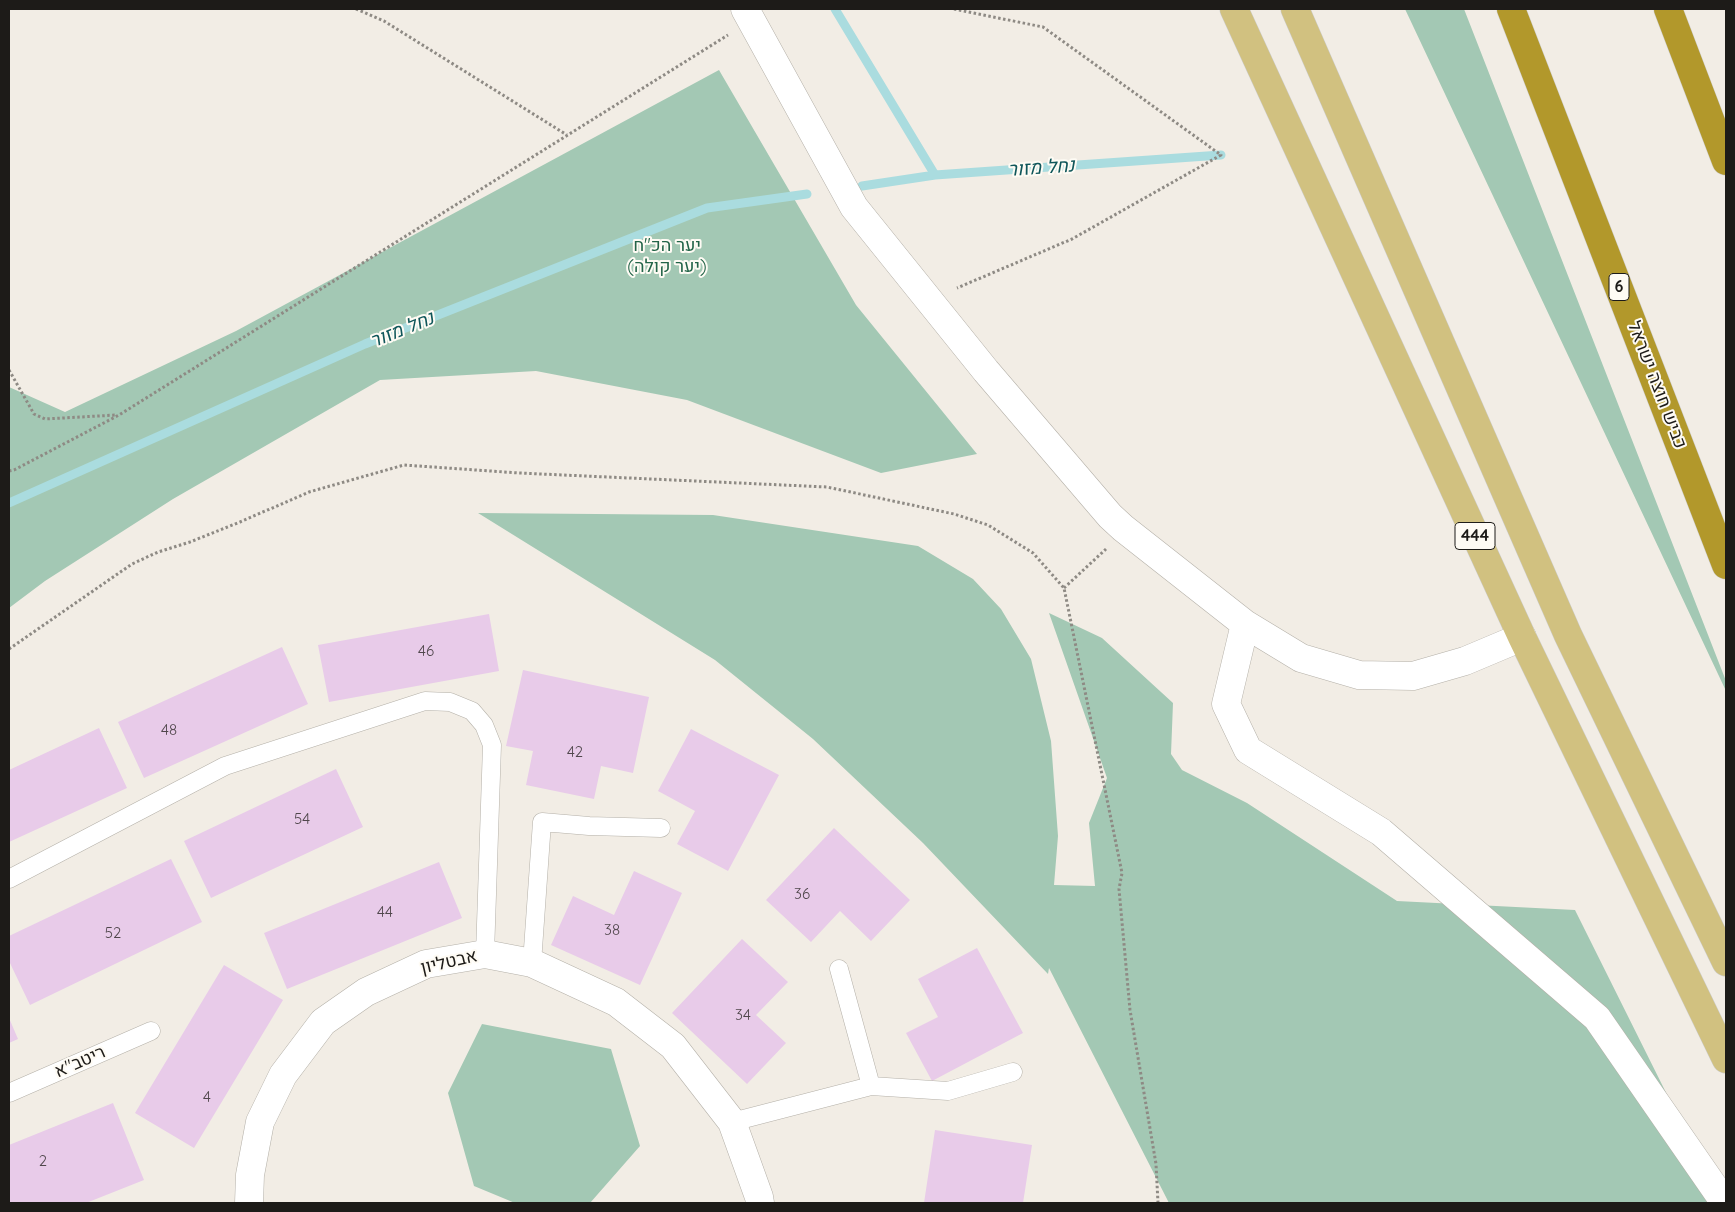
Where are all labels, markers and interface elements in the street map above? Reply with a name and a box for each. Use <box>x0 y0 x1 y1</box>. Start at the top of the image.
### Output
water label: נחל מזור <box>1007 154 1075 182</box>
park label: יער הכ"ח (יער קולה) <box>627 235 707 278</box>
road number: 6 <box>1609 274 1629 300</box>
water label: נחל מזור <box>367 307 437 353</box>
street label: כביש חוצה ישראל <box>1623 318 1691 452</box>
road number: 444 <box>1455 522 1495 550</box>
house number: 46 <box>418 642 434 660</box>
house number: 48 <box>161 721 177 739</box>
house number: 42 <box>567 743 583 761</box>
house number: 54 <box>294 810 310 828</box>
house number: 36 <box>794 885 810 903</box>
house number: 44 <box>377 903 393 921</box>
house number: 38 <box>604 921 620 939</box>
house number: 52 <box>105 924 121 942</box>
street label: אבטליון <box>419 945 479 979</box>
house number: 34 <box>735 1006 751 1024</box>
street label: ריטב"א <box>51 1041 109 1083</box>
house number: 4 <box>203 1088 211 1106</box>
house number: 2 <box>39 1152 47 1170</box>

